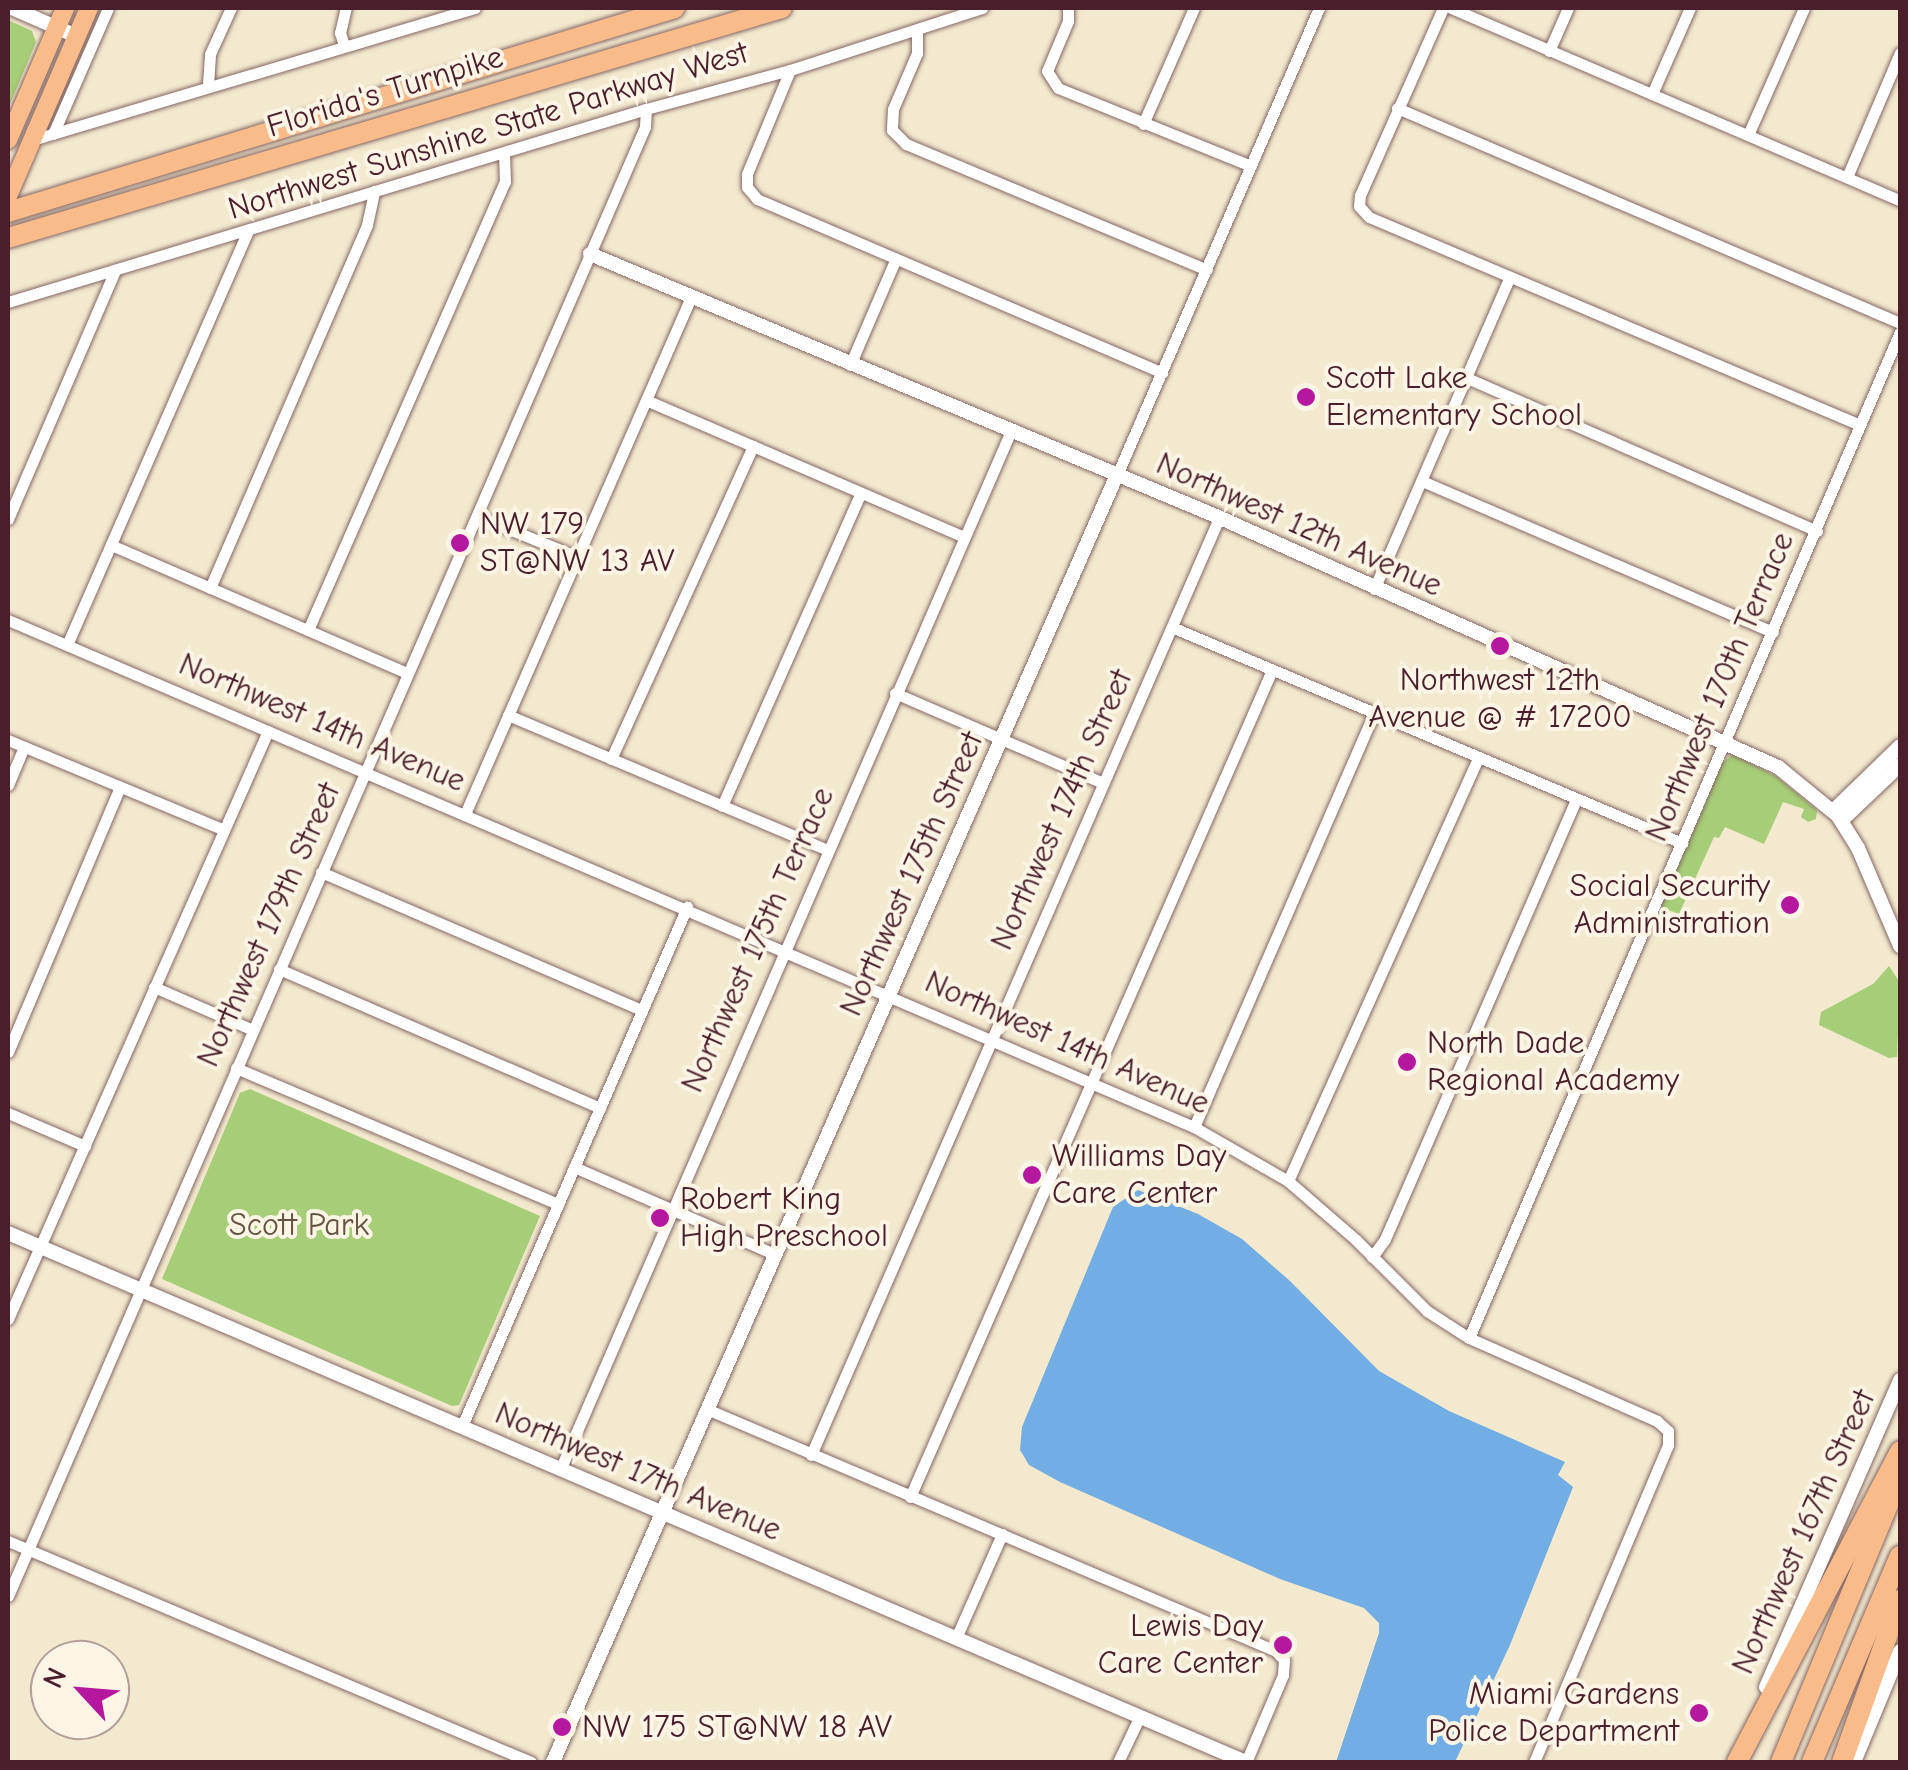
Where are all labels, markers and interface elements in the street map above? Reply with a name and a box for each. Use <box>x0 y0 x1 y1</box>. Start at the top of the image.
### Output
street label: Northwest Sunshine State Parkway West <box>224 34 752 228</box>
street label: Florida's Turnpike <box>262 38 508 146</box>
place label: Scott Lake Elementary School <box>1326 360 1582 435</box>
marker: Scott Lake Elementary School <box>1295 386 1317 408</box>
street label: Northwest 12th Avenue <box>1150 445 1448 605</box>
place label: NW 179 ST@NW 13 AV <box>480 506 674 581</box>
street label: Northwest 170th Terrace <box>1637 527 1803 847</box>
marker: NW 179 ST@NW 13 AV <box>449 532 471 554</box>
marker: Northwest 12th Avenue @ # 17200 <box>1489 635 1511 657</box>
street label: Northwest 14th Avenue <box>173 645 471 801</box>
place label: Northwest 12th Avenue @ # 17200 <box>1368 662 1632 737</box>
street label: Northwest 174th Street <box>983 664 1141 956</box>
street label: Northwest 175th Street <box>832 726 992 1022</box>
street label: Northwest 179th Street <box>189 777 349 1073</box>
street label: Northwest 175th Terrace <box>673 782 843 1098</box>
place label: Social Security Administration <box>1570 868 1770 943</box>
marker: Social Security Administration <box>1779 894 1801 916</box>
street label: Northwest 14th Avenue <box>919 963 1215 1123</box>
place label: North Dade Regional Academy <box>1427 1025 1679 1100</box>
marker: North Dade Regional Academy <box>1396 1051 1418 1073</box>
place label: Williams Day Care Center <box>1052 1138 1226 1213</box>
marker: Williams Day Care Center <box>1021 1164 1043 1186</box>
place label: Robert King High Preschool <box>680 1181 888 1256</box>
park label: Scott Park <box>229 1206 369 1244</box>
marker: Robert King High Preschool <box>649 1207 671 1229</box>
street label: Northwest 167th Street <box>1724 1384 1884 1680</box>
street label: Northwest 17th Avenue <box>489 1394 787 1550</box>
place label: Lewis Day Care Center <box>1098 1608 1263 1683</box>
marker: Lewis Day Care Center <box>1272 1634 1294 1656</box>
north arrow <box>30 1640 130 1740</box>
text: N <box>36 1663 73 1693</box>
place label: Miami Gardens Police Department <box>1428 1676 1679 1751</box>
marker: Miami Gardens Police Department <box>1688 1702 1710 1724</box>
place label: NW 175 ST@NW 18 AV <box>582 1708 892 1746</box>
marker: NW 175 ST@NW 18 AV <box>551 1716 573 1738</box>

